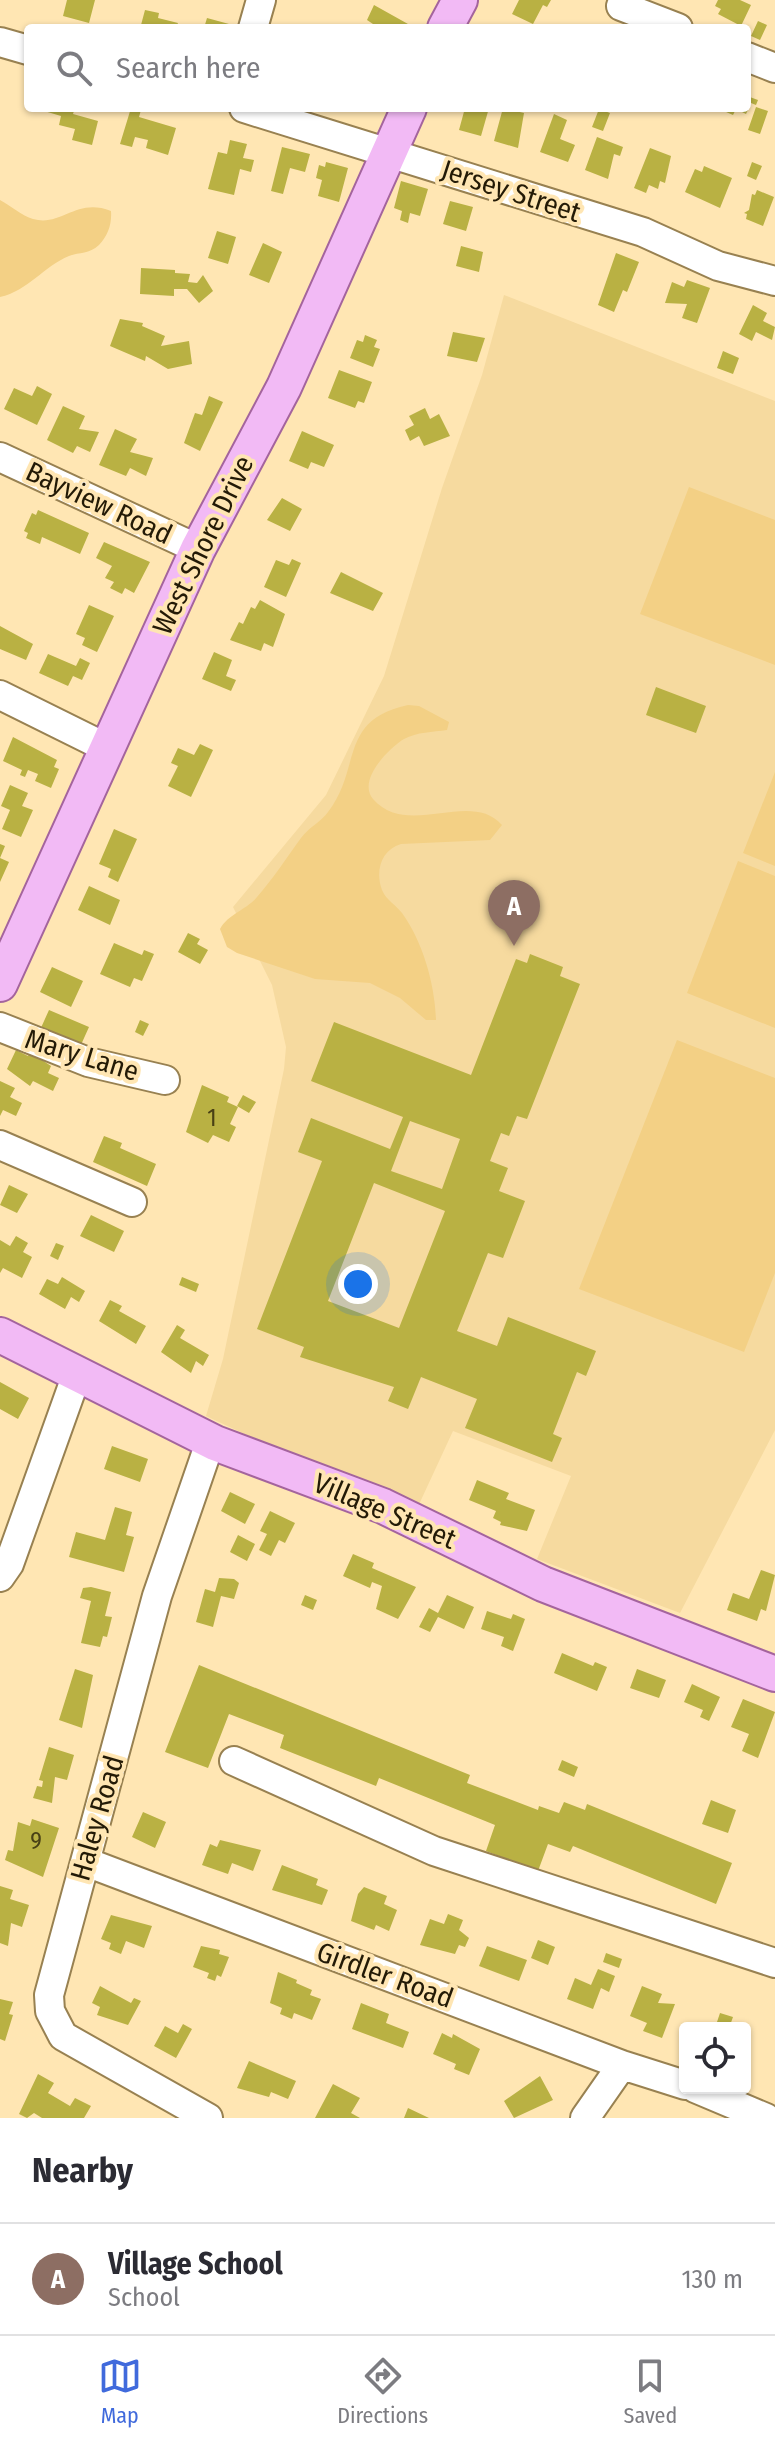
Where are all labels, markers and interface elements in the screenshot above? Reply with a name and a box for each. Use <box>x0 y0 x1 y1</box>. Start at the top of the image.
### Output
search box <box>24 24 751 112</box>
icon: search <box>52 46 96 90</box>
text: Search here <box>116 50 261 86</box>
street label: Jersey Street <box>437 153 586 229</box>
street label: West Shore Drive <box>146 450 260 640</box>
street label: Bayview Road <box>21 455 177 551</box>
pin: A <box>488 880 540 946</box>
street label: Mary Lane <box>21 1022 143 1088</box>
house number: 1 <box>207 1104 217 1132</box>
your location <box>338 1264 378 1304</box>
street label: Village Street <box>309 1466 462 1556</box>
street label: Haley Road <box>63 1752 131 1884</box>
house number: 9 <box>30 1827 42 1855</box>
street label: Girdler Road <box>312 1935 458 2015</box>
map controls <box>679 2022 751 2094</box>
button: locate <box>679 2022 751 2094</box>
text: Nearby <box>32 2150 133 2191</box>
text: Village School <box>108 2246 283 2282</box>
text: A <box>51 2264 65 2295</box>
text: 130 m <box>681 2264 743 2295</box>
text: School <box>108 2282 180 2313</box>
tab: Map <box>98 2354 142 2429</box>
tab: Directions <box>337 2354 428 2429</box>
tab: Saved <box>624 2354 677 2429</box>

